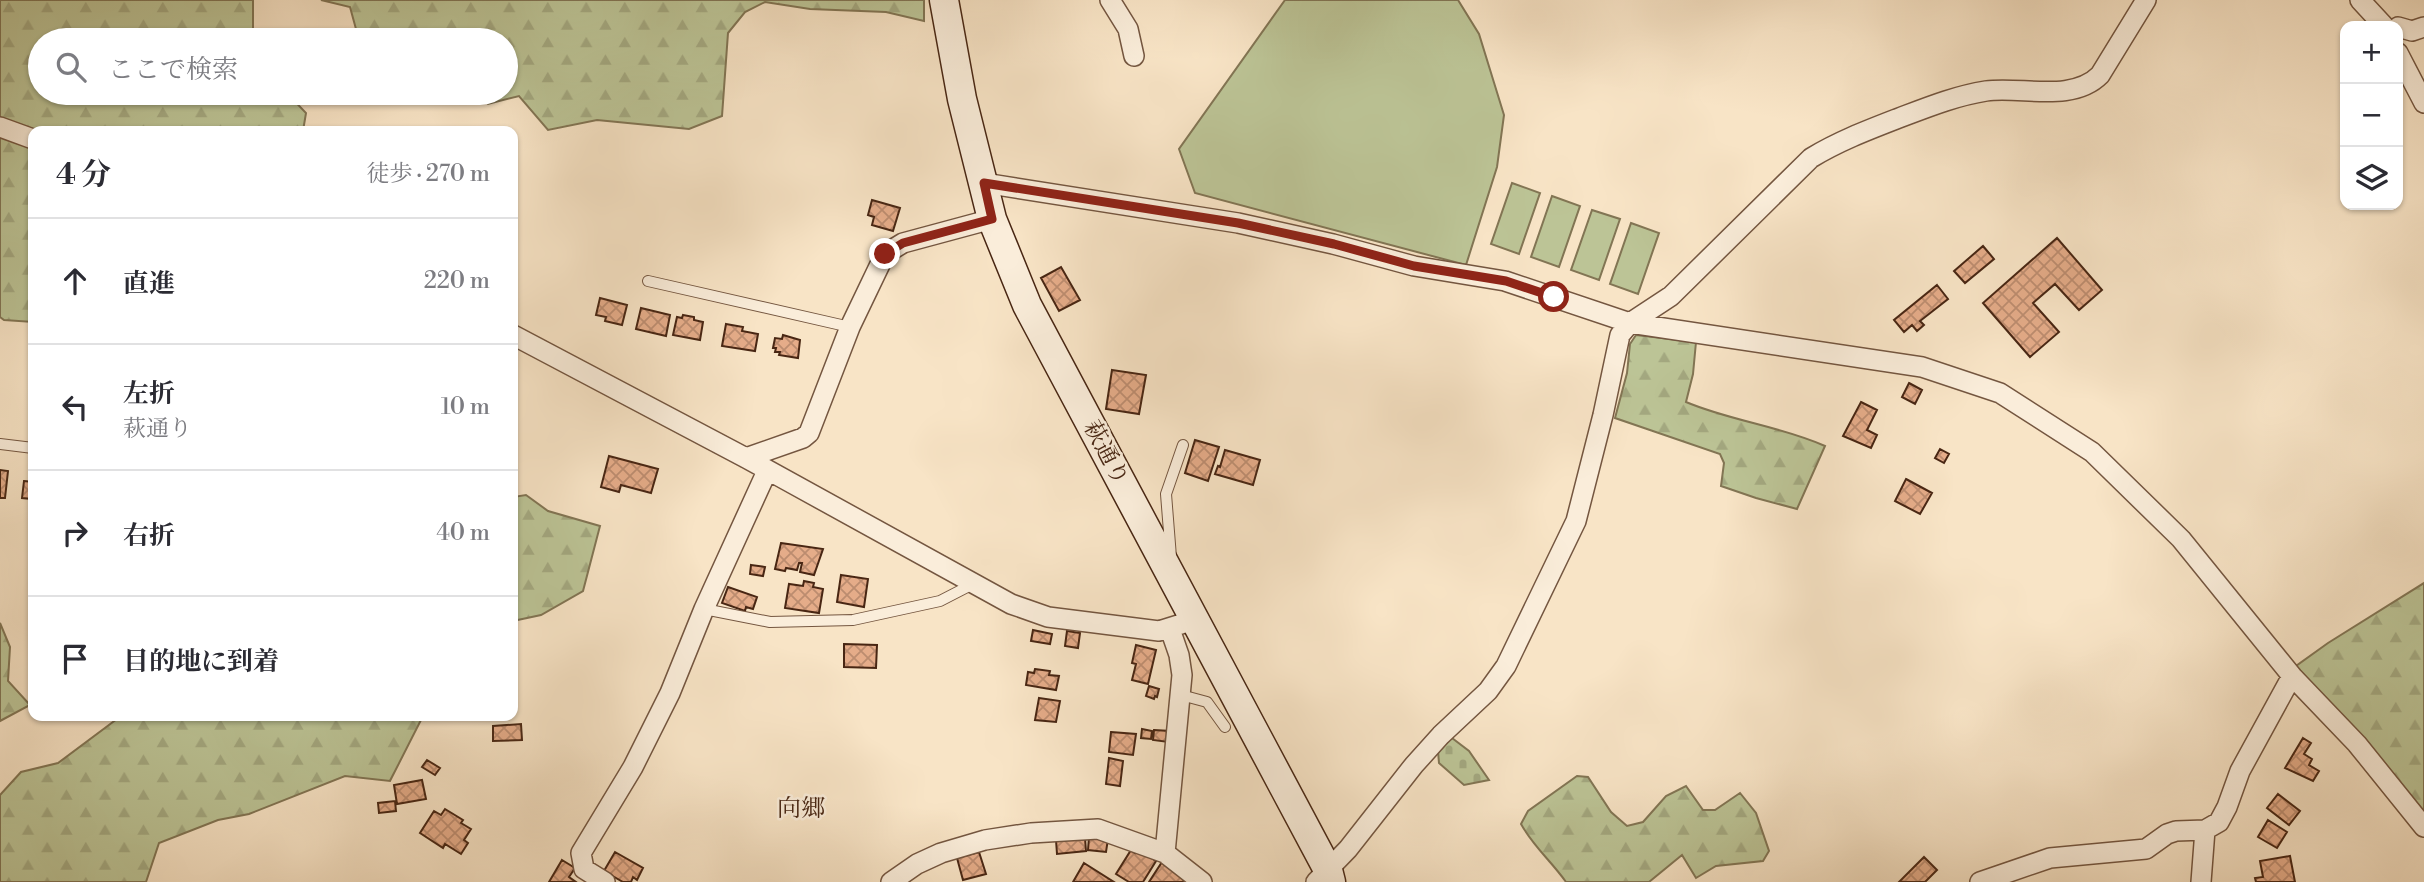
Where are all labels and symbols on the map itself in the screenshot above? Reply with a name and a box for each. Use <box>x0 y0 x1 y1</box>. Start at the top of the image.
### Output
route end <box>869 238 900 269</box>
route start <box>1538 281 1569 312</box>
street label: 萩通り <box>1077 416 1135 490</box>
district label: 向郷 <box>777 794 825 824</box>

